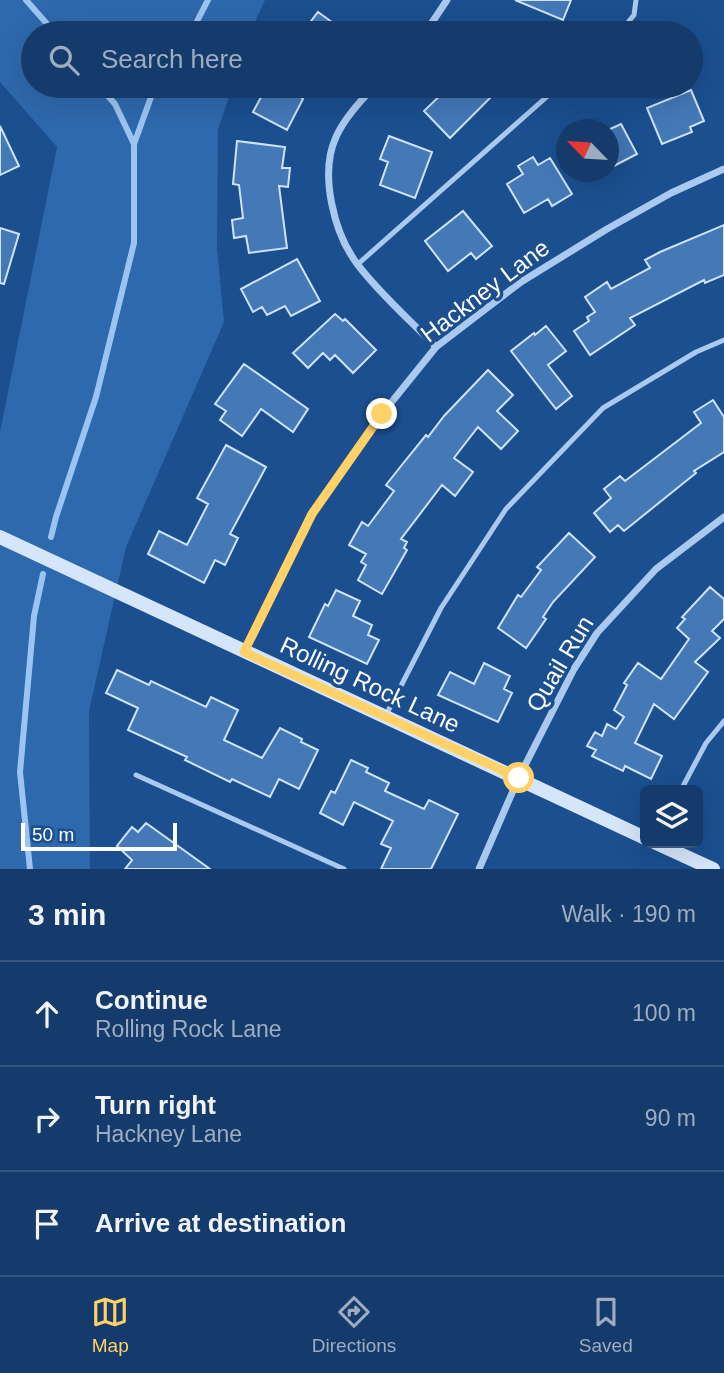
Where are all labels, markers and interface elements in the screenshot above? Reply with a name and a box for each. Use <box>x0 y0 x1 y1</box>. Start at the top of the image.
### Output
search box <box>21 21 703 98</box>
icon: search <box>45 41 83 79</box>
text: Search here <box>101 44 243 74</box>
north arrow <box>556 119 619 182</box>
street label: Hackney Lane <box>415 234 554 348</box>
route end <box>366 398 397 429</box>
street label: Quail Run <box>521 611 599 716</box>
street label: Rolling Rock Lane <box>276 631 464 738</box>
route start <box>503 762 534 793</box>
map controls <box>640 785 703 848</box>
button: layers <box>640 785 703 848</box>
scale bar <box>21 820 177 852</box>
text: 50 m <box>32 824 74 845</box>
text: 3 min <box>28 898 106 931</box>
text: Walk · 190 m <box>561 901 696 927</box>
text: Continue <box>95 985 208 1015</box>
icon: ahead <box>28 995 66 1033</box>
text: 100 m <box>632 1000 696 1026</box>
text: Rolling Rock Lane <box>95 1016 282 1042</box>
text: Turn right <box>95 1090 216 1120</box>
icon: right <box>28 1100 66 1138</box>
text: 90 m <box>645 1105 696 1131</box>
text: Hackney Lane <box>95 1121 242 1147</box>
icon: arrive <box>28 1205 66 1243</box>
text: Arrive at destination <box>95 1208 346 1238</box>
tab: Map <box>91 1293 129 1357</box>
tab: Directions <box>312 1293 396 1357</box>
tab: Saved <box>579 1293 633 1357</box>

